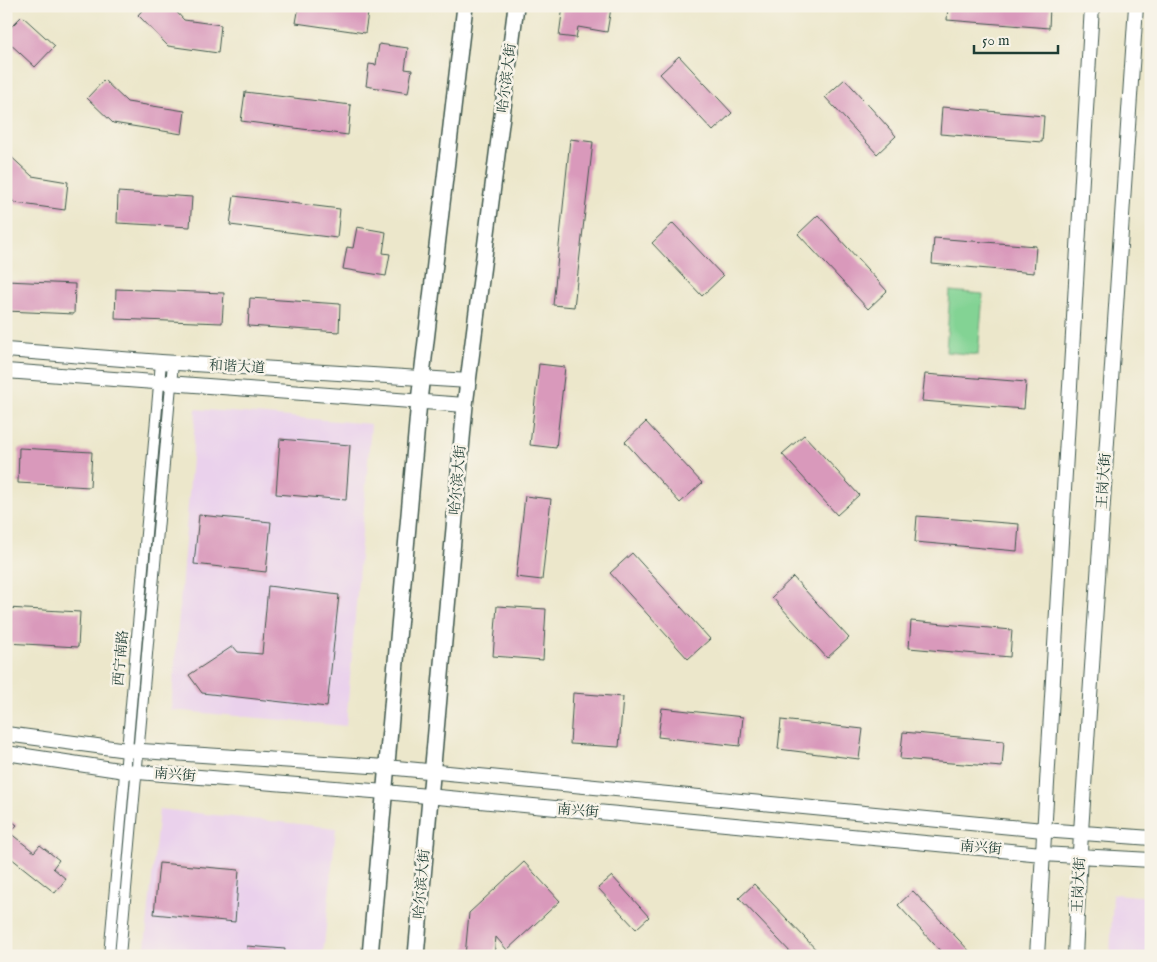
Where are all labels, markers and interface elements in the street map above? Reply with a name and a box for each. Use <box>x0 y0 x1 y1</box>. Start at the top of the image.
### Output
scale bar <box>974 22 1058 54</box>
text: 50 m <box>982 31 1010 50</box>
street label: 哈尔滨大街 <box>494 42 520 114</box>
street label: 和谐大道 <box>209 357 265 377</box>
street label: 哈尔滨大街 <box>446 444 470 516</box>
street label: 王岗大街 <box>1093 452 1115 510</box>
street label: 西宁南路 <box>110 629 132 687</box>
street label: 南兴街 <box>153 764 197 786</box>
street label: 南兴街 <box>556 800 600 822</box>
street label: 南兴街 <box>959 837 1003 859</box>
street label: 哈尔滨大街 <box>410 848 434 920</box>
street label: 王岗大街 <box>1069 857 1089 913</box>

